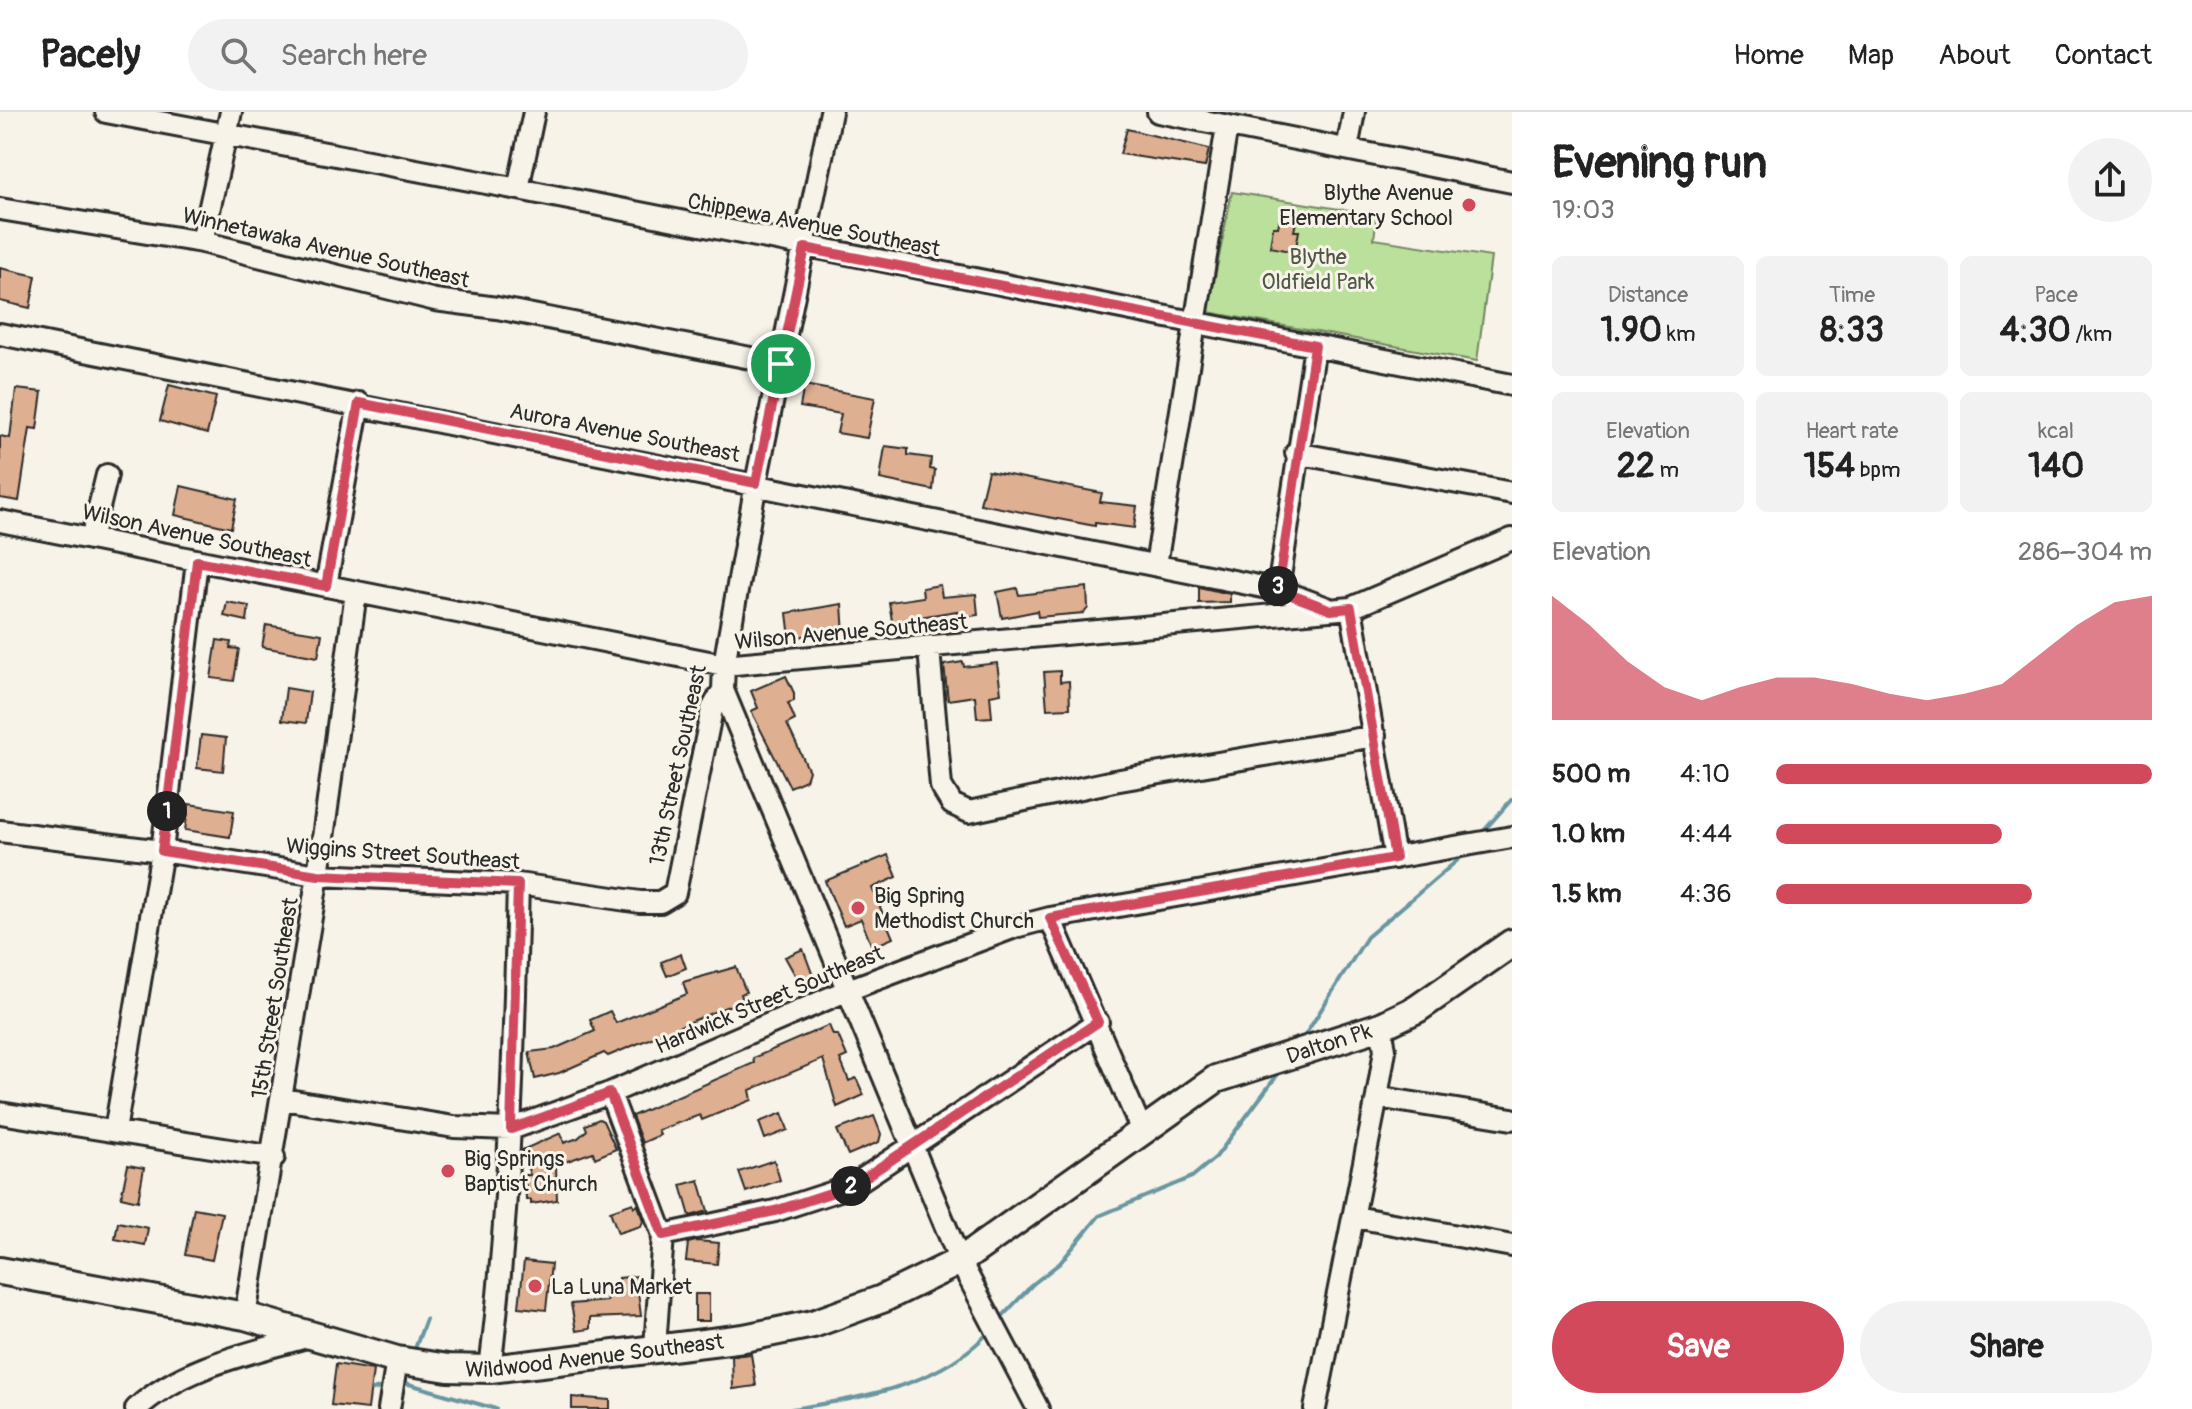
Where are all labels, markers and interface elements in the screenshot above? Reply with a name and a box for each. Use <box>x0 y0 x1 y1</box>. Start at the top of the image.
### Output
search box <box>188 19 748 91</box>
text: Pacely <box>40 31 140 79</box>
icon: search <box>216 33 260 77</box>
text: Search here <box>280 37 427 74</box>
text: Home <box>1733 38 1804 73</box>
text: Map <box>1848 38 1894 73</box>
text: About <box>1938 38 2011 73</box>
text: Contact <box>2055 38 2152 73</box>
text: Evening run <box>1552 136 1767 191</box>
button: share <box>2068 138 2152 222</box>
place label: Blythe Avenue Elementary School <box>1279 179 1453 232</box>
street label: Chippewa Avenue Southeast <box>685 187 943 263</box>
text: 19:03 <box>1552 194 1615 226</box>
marker: Blythe Avenue Elementary School <box>1460 196 1478 214</box>
street label: Winnetawaka Avenue Southeast <box>180 201 472 295</box>
park label: Blythe Oldfield Park <box>1262 243 1375 296</box>
text: Distance <box>1608 281 1688 309</box>
text: Time <box>1829 281 1875 309</box>
text: Pace <box>2034 281 2078 309</box>
text: 1.90 <box>1601 309 1662 352</box>
text: 8:33 <box>1820 309 1884 352</box>
text: 4:30 <box>2000 309 2071 352</box>
text: km <box>1662 320 1695 348</box>
text: /km <box>2071 320 2112 348</box>
pin <box>747 330 815 398</box>
icon: arrive <box>759 342 803 386</box>
street label: Aurora Avenue Southeast <box>507 397 742 469</box>
text: Elevation <box>1606 417 1690 445</box>
text: Heart rate <box>1806 417 1898 445</box>
text: kcal <box>2038 417 2074 445</box>
text: 22 <box>1617 445 1655 488</box>
text: 154 <box>1804 445 1855 488</box>
text: 140 <box>2028 445 2084 488</box>
text: m <box>1655 456 1679 484</box>
text: bpm <box>1855 456 1900 484</box>
street label: Wilson Avenue Southeast <box>80 498 314 574</box>
text: Elevation <box>1552 536 1651 568</box>
text: 286–304 m <box>2018 536 2152 568</box>
pin: 3 <box>1258 566 1298 606</box>
text: 3 <box>1272 572 1284 600</box>
street label: Wilson Avenue Southeast <box>733 608 969 656</box>
street label: 13th Street Southeast <box>643 662 713 868</box>
text: 500 m <box>1552 758 1630 790</box>
text: 4:10 <box>1680 758 1730 790</box>
pin: 1 <box>147 791 187 831</box>
text: 1 <box>163 797 171 825</box>
text: 1.0 km <box>1552 818 1625 850</box>
text: 4:44 <box>1680 818 1732 850</box>
street label: Wiggins Street Southeast <box>285 832 521 876</box>
text: 1.5 km <box>1552 878 1622 910</box>
text: 4:36 <box>1680 878 1732 910</box>
place label: Big Spring Methodist Church <box>874 882 1034 935</box>
street label: 15th Street Southeast <box>245 895 305 1101</box>
marker: Big Spring Methodist Church <box>849 899 867 917</box>
street label: Hardwick Street Southeast <box>651 939 888 1061</box>
street label: Dalton Pk <box>1283 1017 1375 1071</box>
place label: Big Springs Baptist Church <box>464 1145 598 1198</box>
marker: Big Springs Baptist Church <box>439 1162 457 1180</box>
pin: 2 <box>831 1166 871 1206</box>
text: 2 <box>845 1172 857 1200</box>
place label: La Luna Market <box>551 1273 692 1301</box>
marker: La Luna Market <box>526 1277 544 1295</box>
button: Save <box>1552 1301 1844 1393</box>
button: Share <box>1860 1301 2152 1393</box>
street label: Wildwood Avenue Southeast <box>465 1328 725 1384</box>

